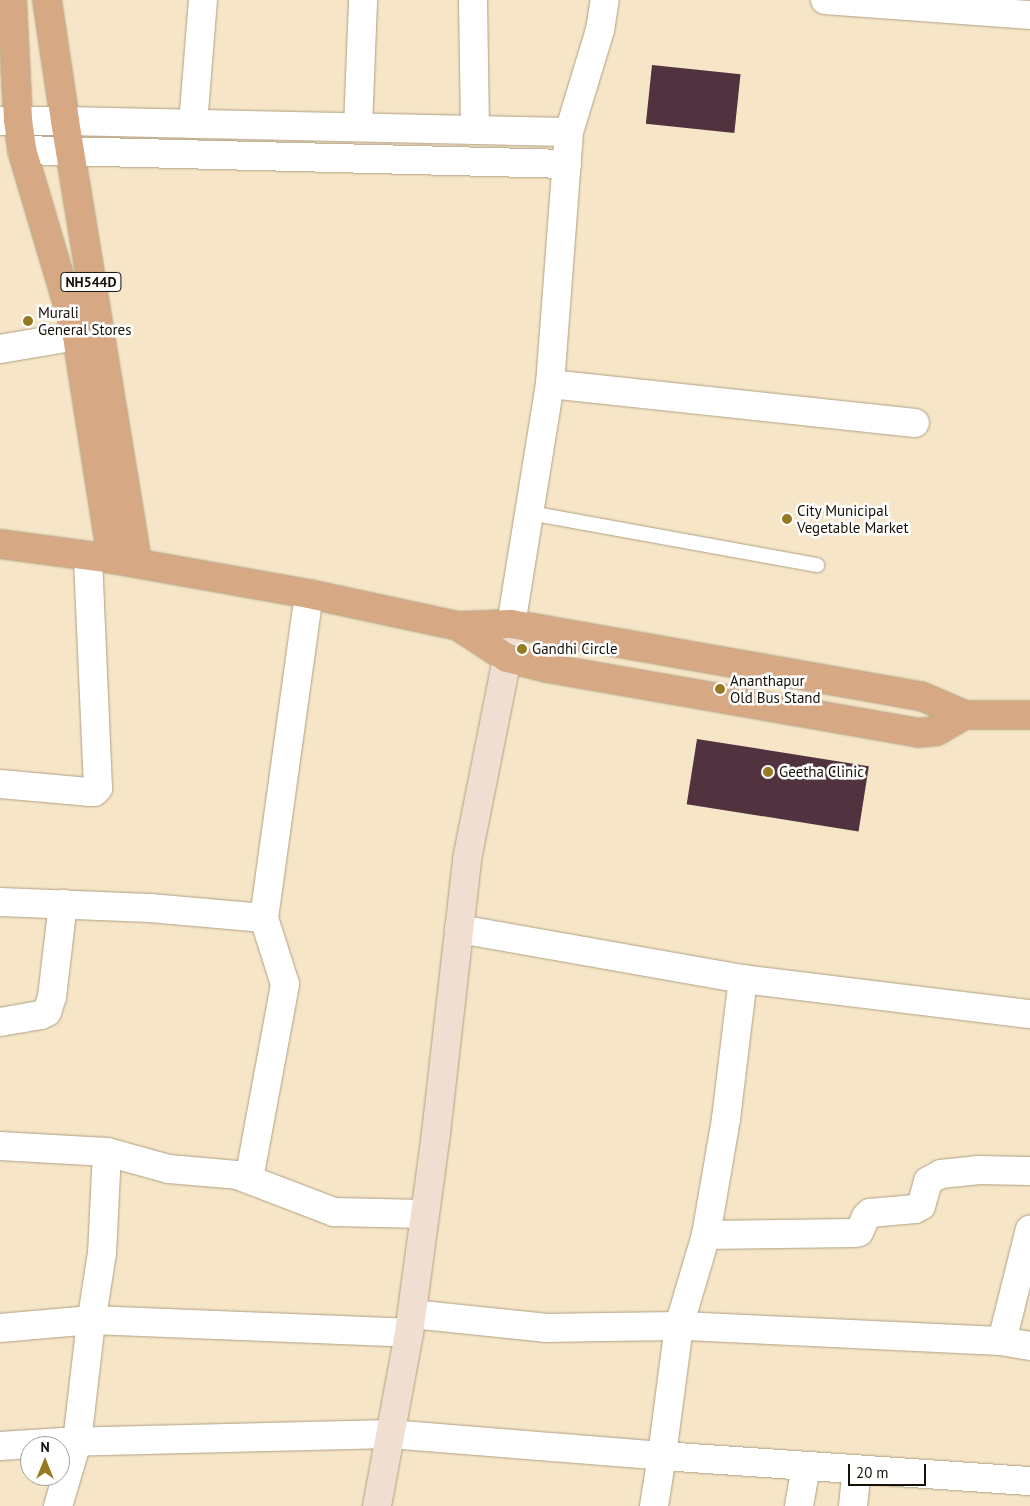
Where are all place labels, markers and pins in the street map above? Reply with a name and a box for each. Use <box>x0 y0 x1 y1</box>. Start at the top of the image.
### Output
place label: Murali General Stores <box>38 303 132 338</box>
marker: Murali General Stores <box>22 315 34 327</box>
place label: City Municipal Vegetable Market <box>797 501 909 536</box>
marker: City Municipal Vegetable Market <box>781 513 793 525</box>
place label: Gandhi Circle <box>532 640 618 658</box>
marker: Gandhi Circle <box>516 643 528 655</box>
place label: Ananthapur Old Bus Stand <box>730 671 821 706</box>
marker: Ananthapur Old Bus Stand <box>714 683 726 695</box>
place label: Geetha Clinic <box>779 763 864 781</box>
marker: Geetha Clinic <box>761 765 775 779</box>

